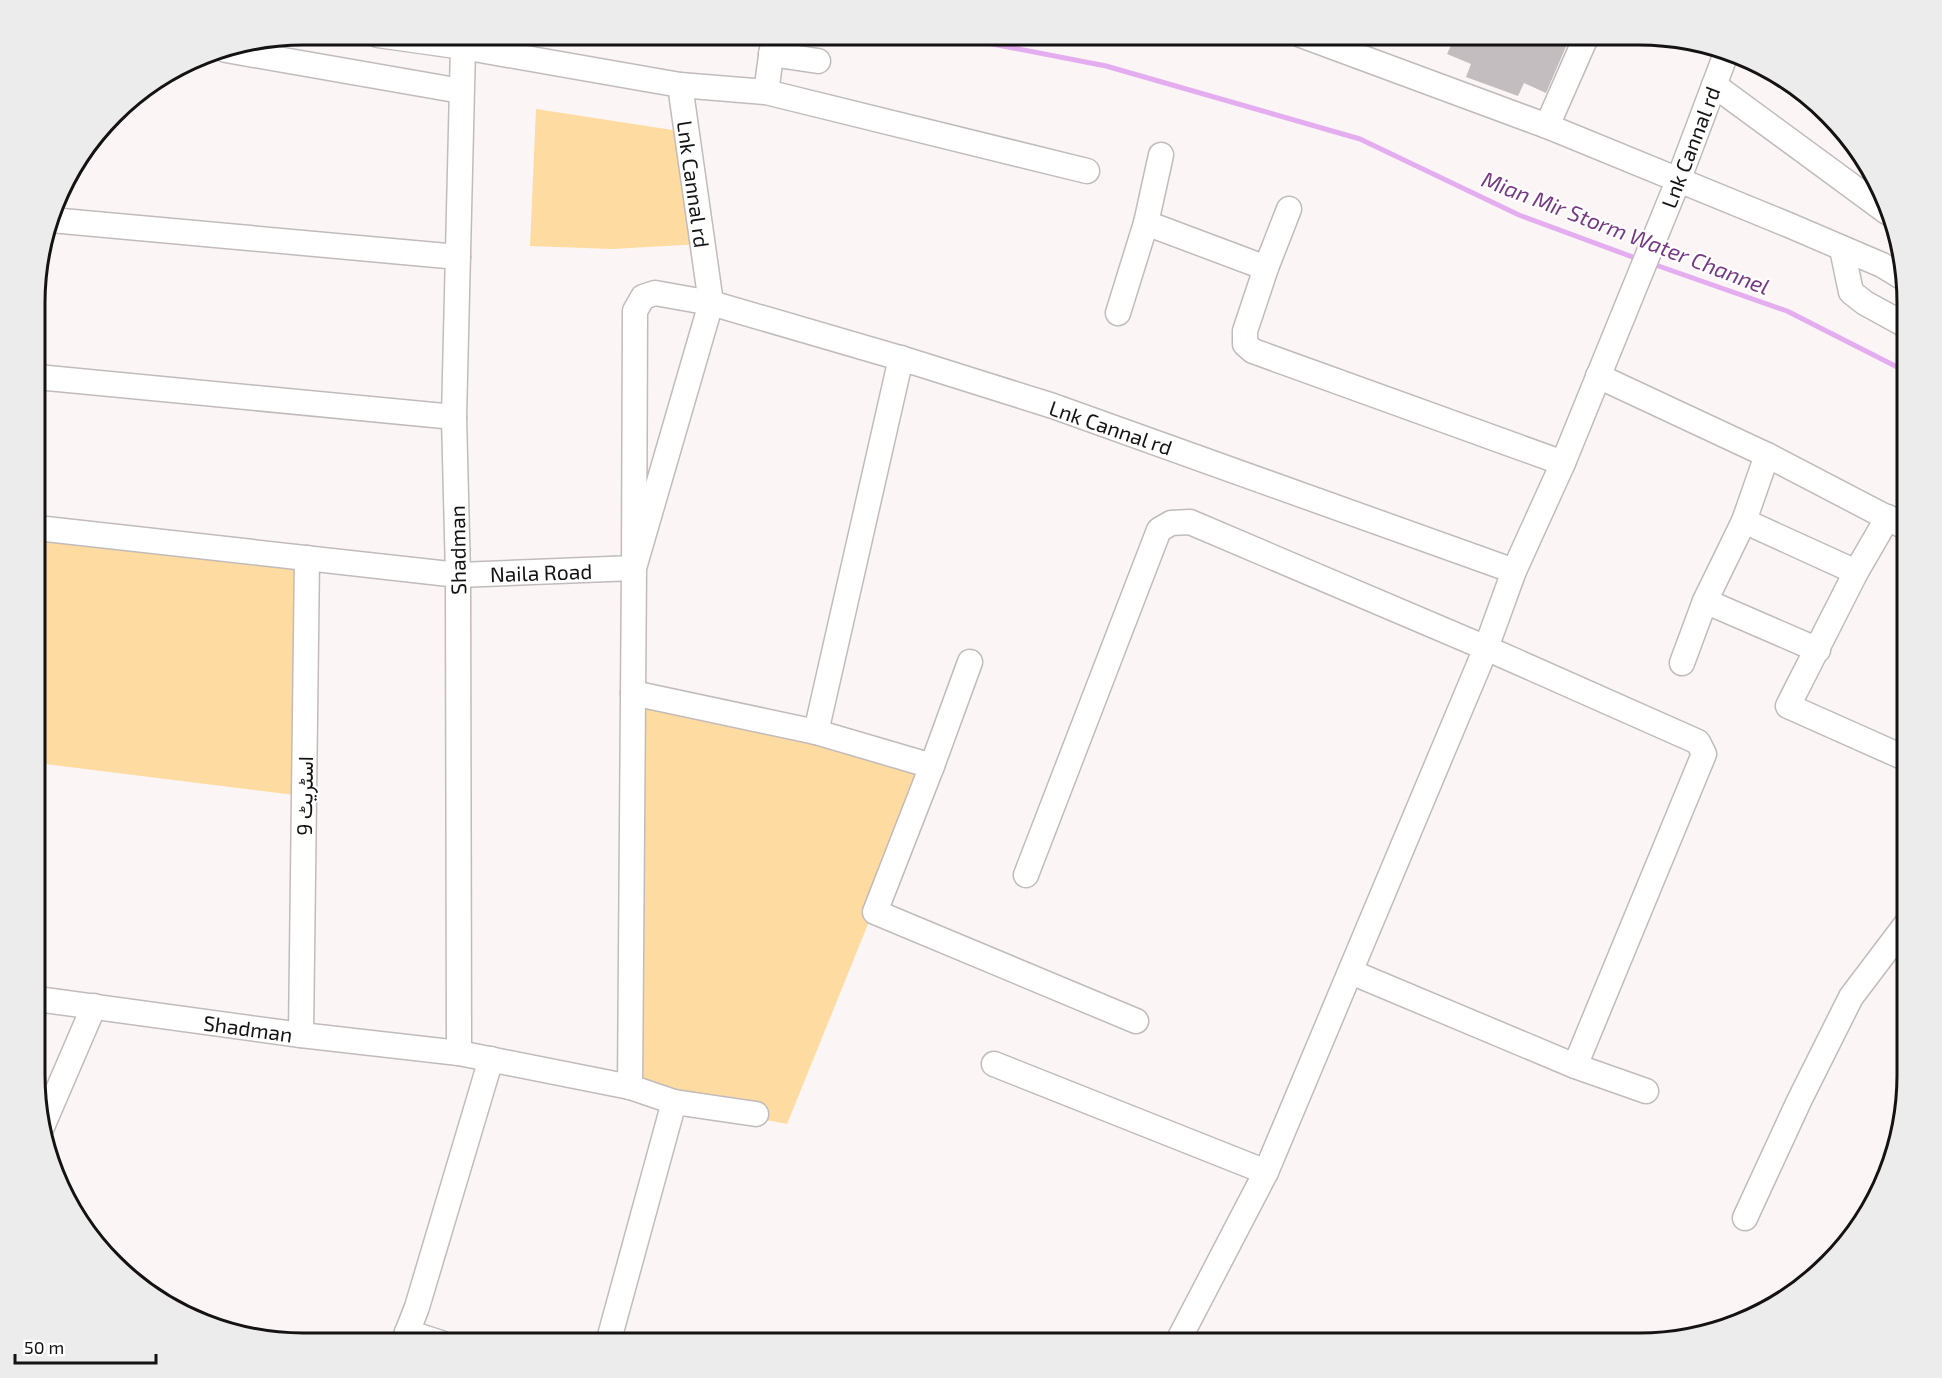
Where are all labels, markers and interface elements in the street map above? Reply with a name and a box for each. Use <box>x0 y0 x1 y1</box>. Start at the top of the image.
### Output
street label: Lnk Cannal rd <box>1655 83 1725 211</box>
street label: Lnk Cannal rd <box>673 119 715 249</box>
water label: Mian Mir Storm Water Channel <box>1478 165 1774 299</box>
street label: Lnk Cannal rd <box>1046 394 1176 460</box>
street label: Shadman <box>444 505 470 595</box>
street label: Naila Road <box>489 558 593 586</box>
street label: اسٹریٹ 9 <box>291 756 319 836</box>
street label: Shadman <box>202 1009 294 1047</box>
scale bar <box>15 1327 156 1365</box>
text: 50 m <box>24 1336 64 1358</box>

